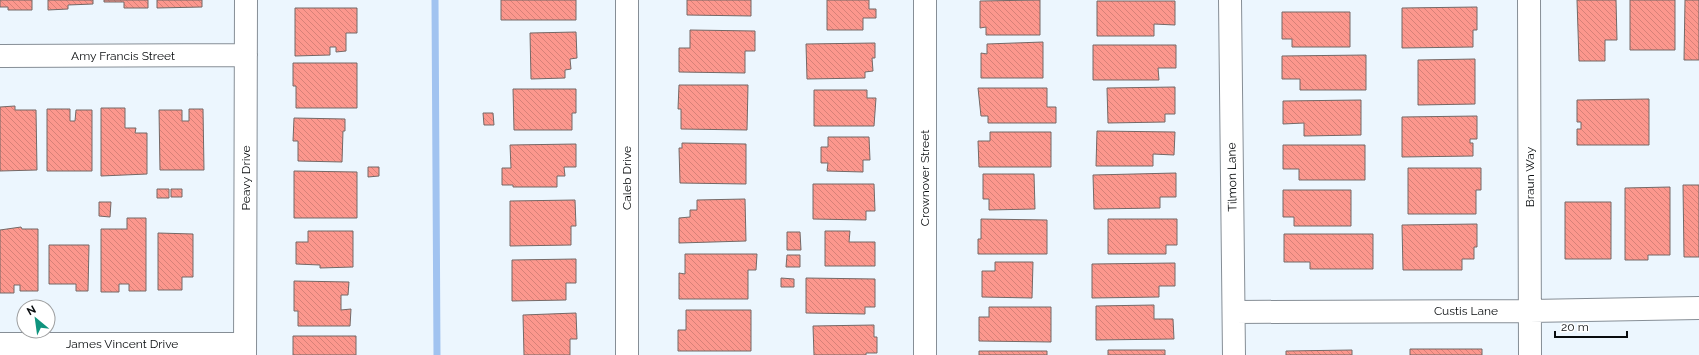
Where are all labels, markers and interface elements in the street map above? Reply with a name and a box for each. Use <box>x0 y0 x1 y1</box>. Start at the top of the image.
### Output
street label: Amy Francis Street <box>71 49 175 63</box>
street label: Crownover Street <box>918 130 932 226</box>
street label: Tilmon Lane <box>1224 142 1240 212</box>
street label: Peavy Drive <box>239 145 253 211</box>
street label: Caleb Drive <box>620 146 634 210</box>
street label: Braun Way <box>1523 146 1537 207</box>
north arrow <box>16 299 56 339</box>
text: N <box>25 303 38 318</box>
street label: Custis Lane <box>1434 304 1498 318</box>
scale bar <box>1555 313 1627 339</box>
text: 20 m <box>1561 320 1589 334</box>
street label: James Vincent Drive <box>66 337 178 351</box>

